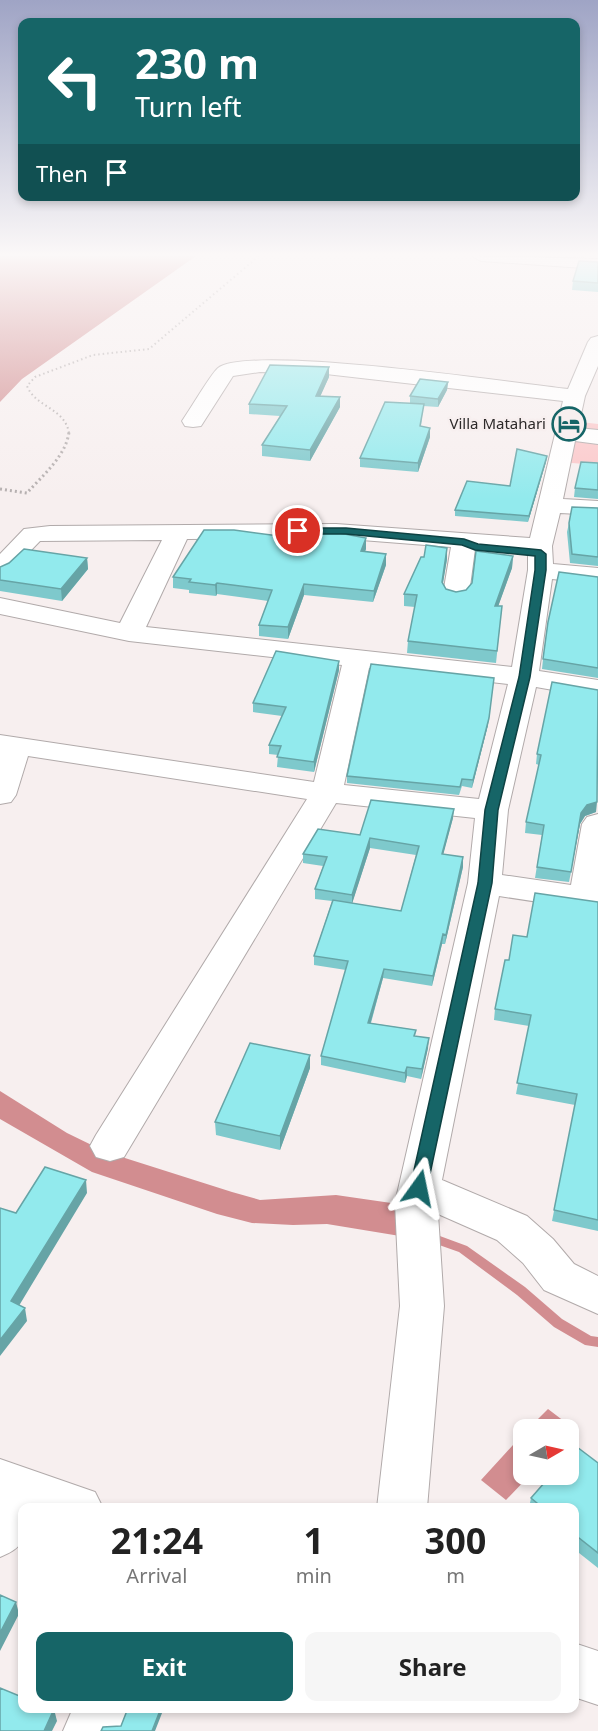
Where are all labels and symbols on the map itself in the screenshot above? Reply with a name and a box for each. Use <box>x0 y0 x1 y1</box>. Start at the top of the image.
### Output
hotel icon: Villa Matahari <box>551 406 587 442</box>
place label: Villa Matahari <box>449 413 546 433</box>
pin <box>272 505 323 556</box>
position arrow <box>387 1156 451 1220</box>
north arrow <box>513 1419 579 1485</box>

